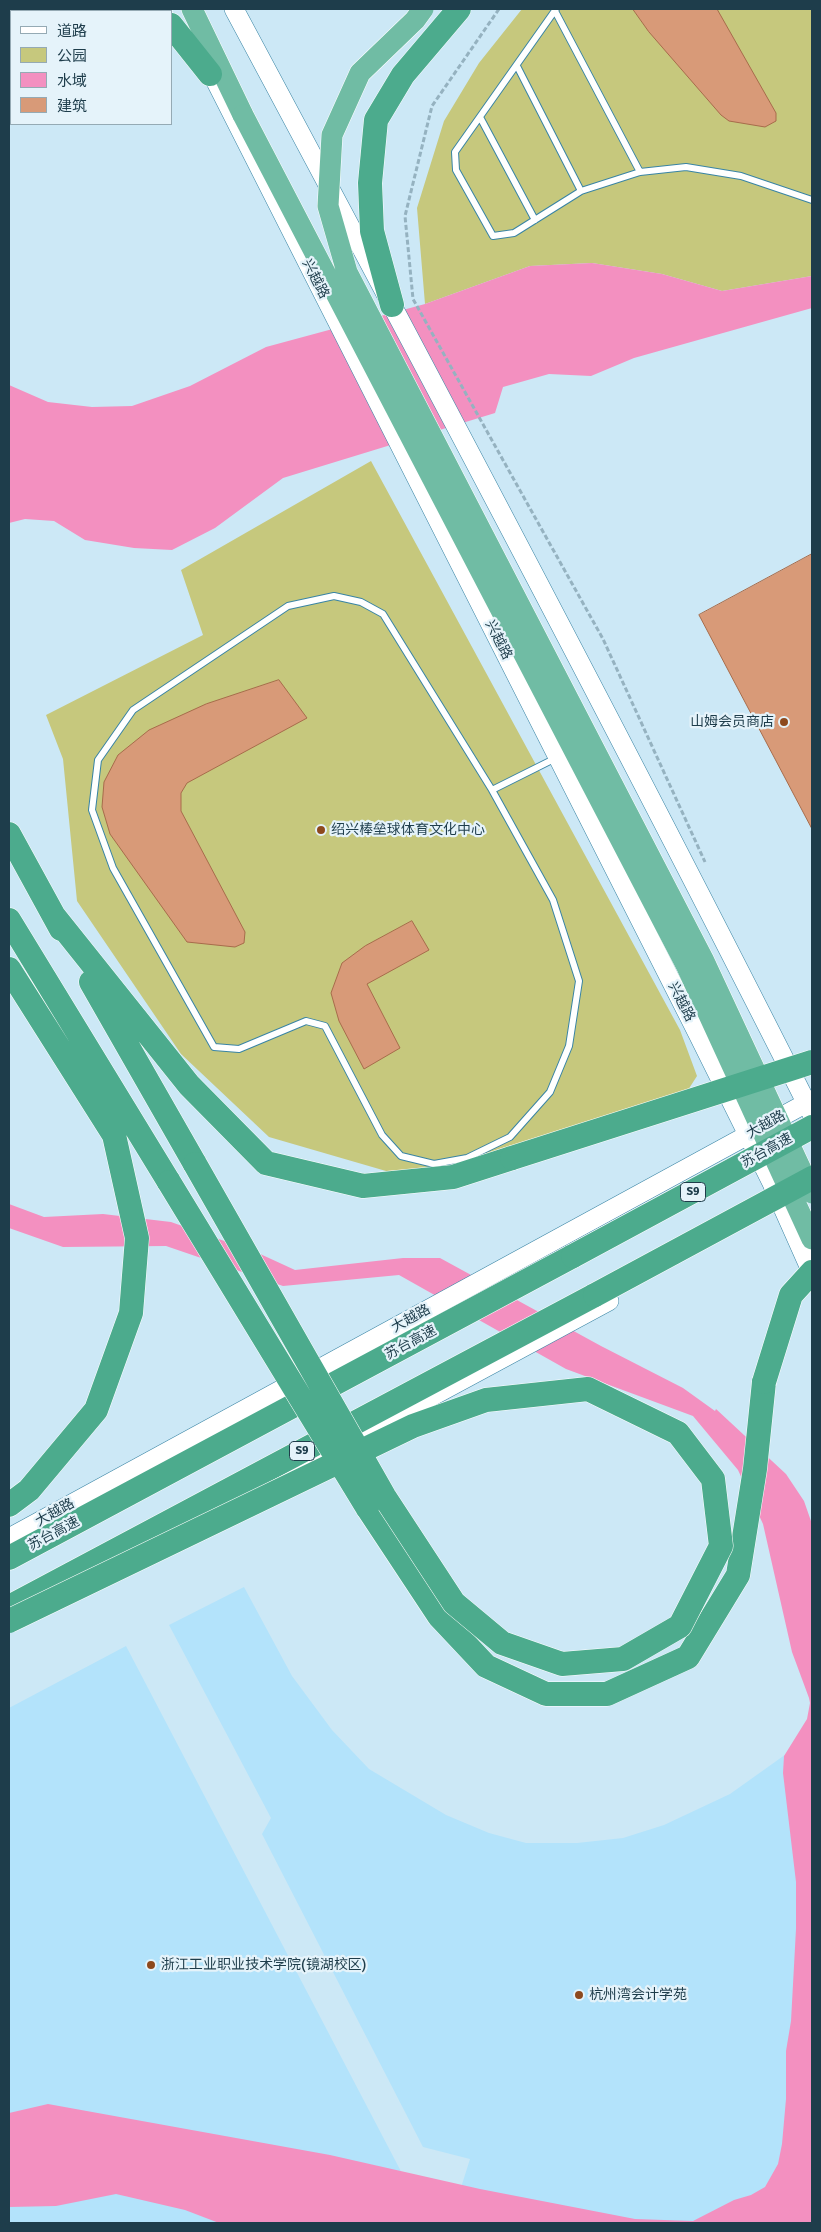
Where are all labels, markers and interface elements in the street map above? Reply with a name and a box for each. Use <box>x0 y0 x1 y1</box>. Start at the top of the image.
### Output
legend <box>10 10 172 125</box>
text: 道路 <box>57 22 87 40</box>
text: 公园 <box>57 47 87 65</box>
text: 水域 <box>57 72 87 90</box>
text: 建筑 <box>57 97 87 115</box>
street label: 兴越路 <box>298 256 332 302</box>
street label: 兴越路 <box>481 617 515 663</box>
place label: 山姆会员商店 <box>690 714 774 730</box>
marker: 山姆会员商店 <box>778 716 790 728</box>
place label: 绍兴棒垒球体育文化中心 <box>331 822 485 838</box>
marker: 绍兴棒垒球体育文化中心 <box>315 824 327 836</box>
street label: 兴越路 <box>664 979 698 1025</box>
street label: 大越路 <box>744 1107 788 1143</box>
street label: 苏台高速 <box>738 1130 796 1172</box>
road number: S9 <box>680 1182 706 1202</box>
street label: 大越路 <box>389 1301 433 1337</box>
street label: 苏台高速 <box>382 1322 440 1364</box>
road number: S9 <box>290 1442 314 1460</box>
street label: 大越路 <box>33 1495 77 1531</box>
street label: 苏台高速 <box>25 1513 83 1555</box>
place label: 浙江工业职业技术学院(镜湖校区) <box>161 1957 366 1973</box>
marker: 浙江工业职业技术学院(镜湖校区) <box>145 1959 157 1971</box>
place label: 杭州湾会计学苑 <box>589 1987 687 2003</box>
marker: 杭州湾会计学苑 <box>573 1989 585 2001</box>

